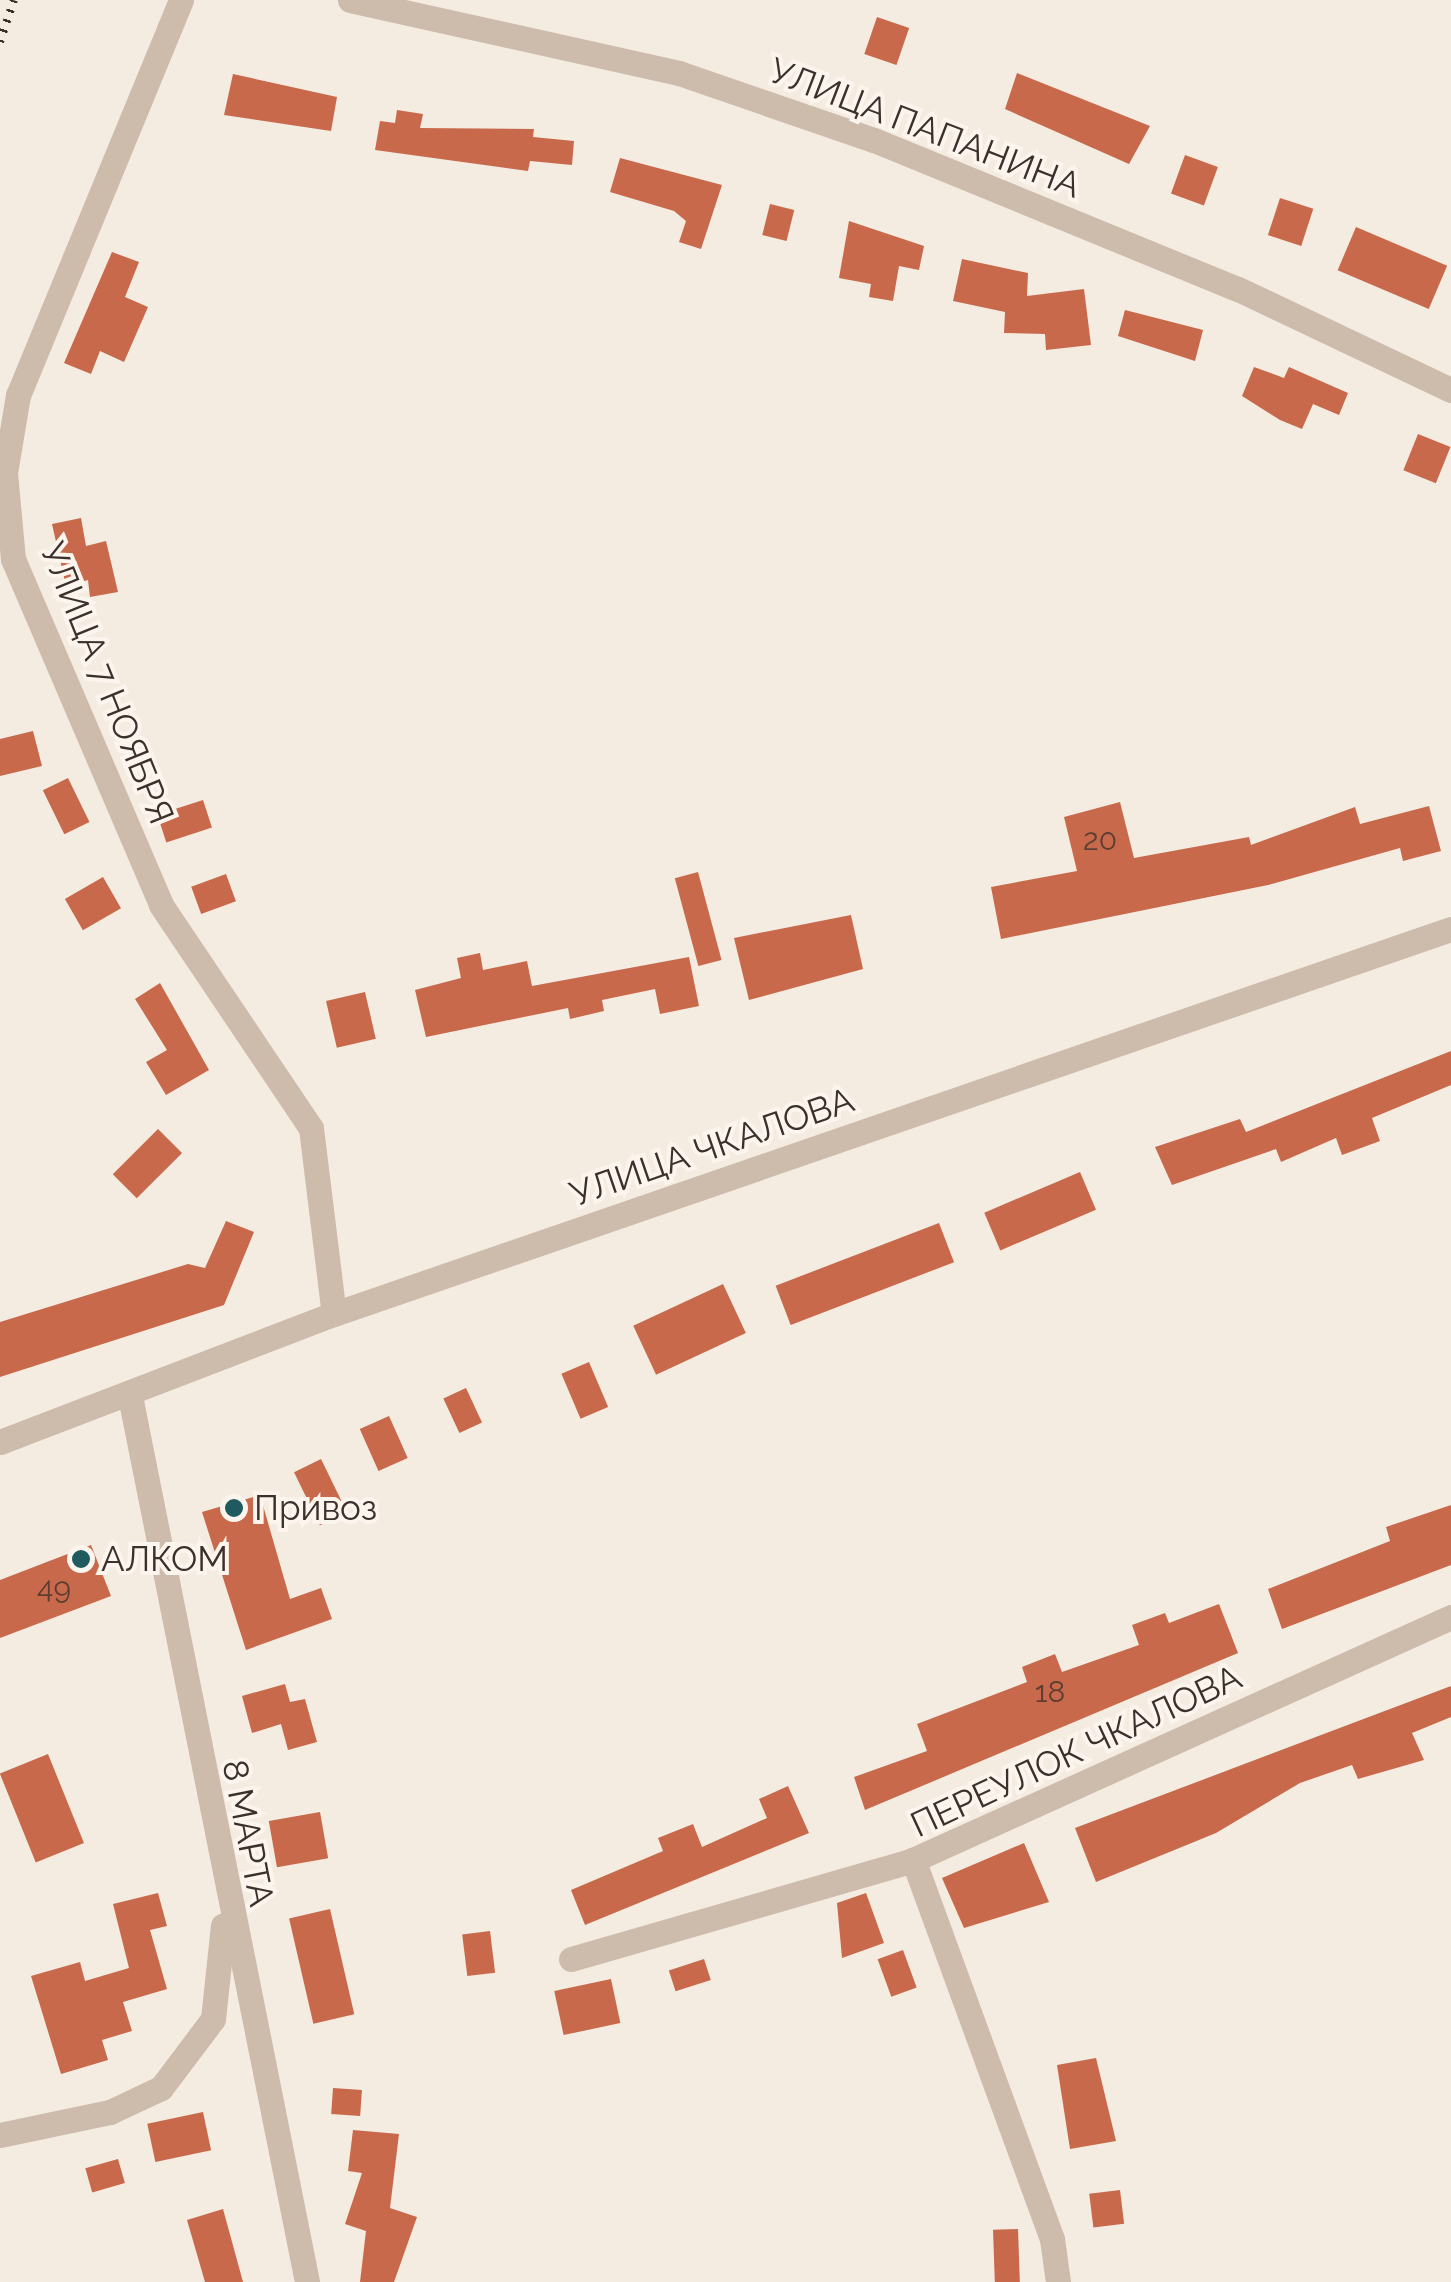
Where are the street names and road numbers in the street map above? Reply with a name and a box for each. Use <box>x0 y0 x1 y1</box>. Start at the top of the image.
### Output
street label: УЛИЦА ПАПАНИНА <box>763 49 1087 207</box>
street label: УЛИЦА 7 НОЯБРЯ <box>31 536 183 830</box>
street label: УЛИЦА ЧКАЛОВА <box>564 1079 860 1215</box>
street label: ПЕРЕУЛОК ЧКАЛОВА <box>904 1656 1248 1846</box>
street label: 8 МАРТА <box>213 1756 283 1910</box>

